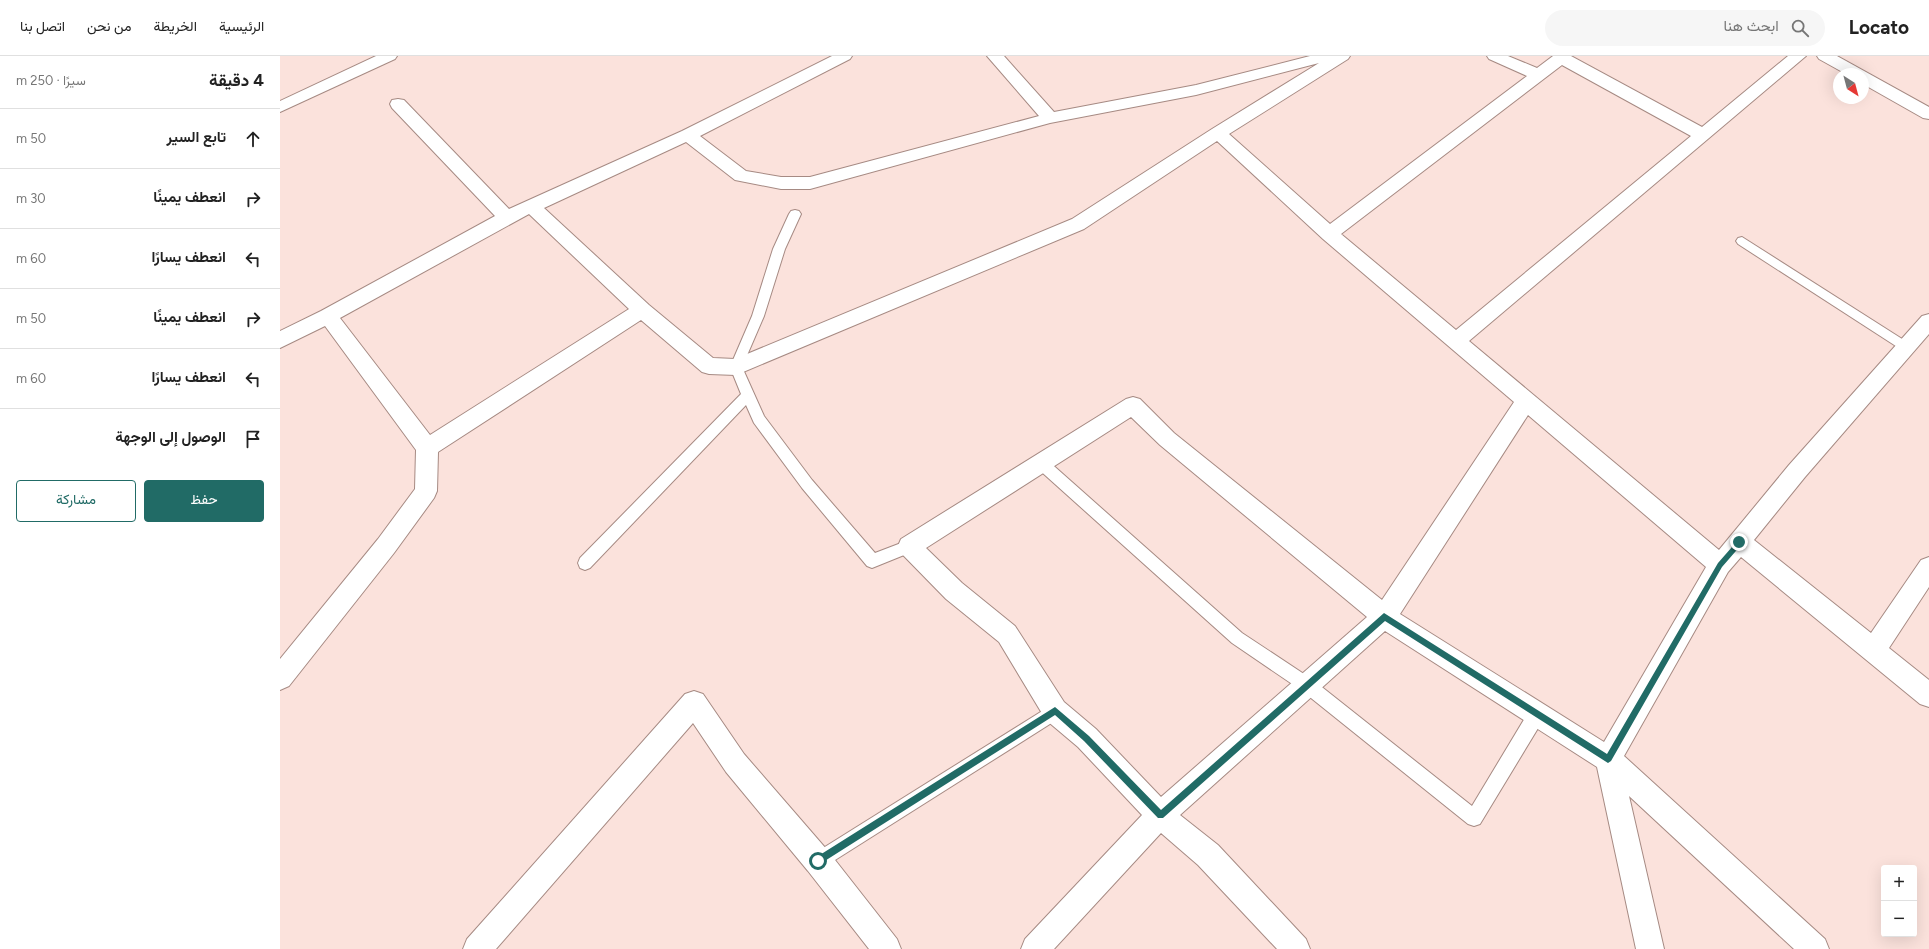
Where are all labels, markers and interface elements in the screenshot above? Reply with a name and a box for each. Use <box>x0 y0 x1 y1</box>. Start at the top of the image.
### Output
search box <box>1545 10 1825 46</box>
text: Locato <box>1849 16 1909 39</box>
text: ابحث هنا <box>1724 17 1779 35</box>
icon: search <box>1789 17 1811 39</box>
text: اتصل بنا <box>20 18 65 35</box>
text: من نحن <box>87 18 132 35</box>
text: الخريطة <box>154 18 197 35</box>
text: الرئيسية <box>219 18 264 35</box>
north arrow <box>1833 68 1869 104</box>
text: 4 دقيقة <box>209 70 264 90</box>
text: سيرًا · 250 m <box>16 73 86 88</box>
text: تابع السير <box>166 128 226 146</box>
icon: ahead <box>242 128 264 150</box>
text: 50 m <box>16 131 46 146</box>
text: انعطف يمينًا <box>153 188 226 206</box>
icon: right <box>242 188 264 210</box>
text: 30 m <box>16 191 46 206</box>
text: انعطف يسارًا <box>151 248 226 266</box>
icon: left <box>242 248 264 270</box>
text: 60 m <box>16 251 46 266</box>
text: انعطف يمينًا <box>153 308 226 326</box>
icon: right <box>242 308 264 330</box>
text: 50 m <box>16 311 46 326</box>
text: انعطف يسارًا <box>151 368 226 386</box>
icon: left <box>242 368 264 390</box>
text: 60 m <box>16 371 46 386</box>
text: الوصول إلى الوجهة <box>115 428 226 446</box>
icon: arrive <box>242 428 264 450</box>
button: مشاركة <box>16 480 136 522</box>
button: حفظ <box>144 480 264 522</box>
route end <box>1730 533 1748 551</box>
route start <box>809 852 827 870</box>
map controls <box>1881 865 1917 937</box>
button: + <box>1881 865 1917 901</box>
button: − <box>1881 901 1917 937</box>

